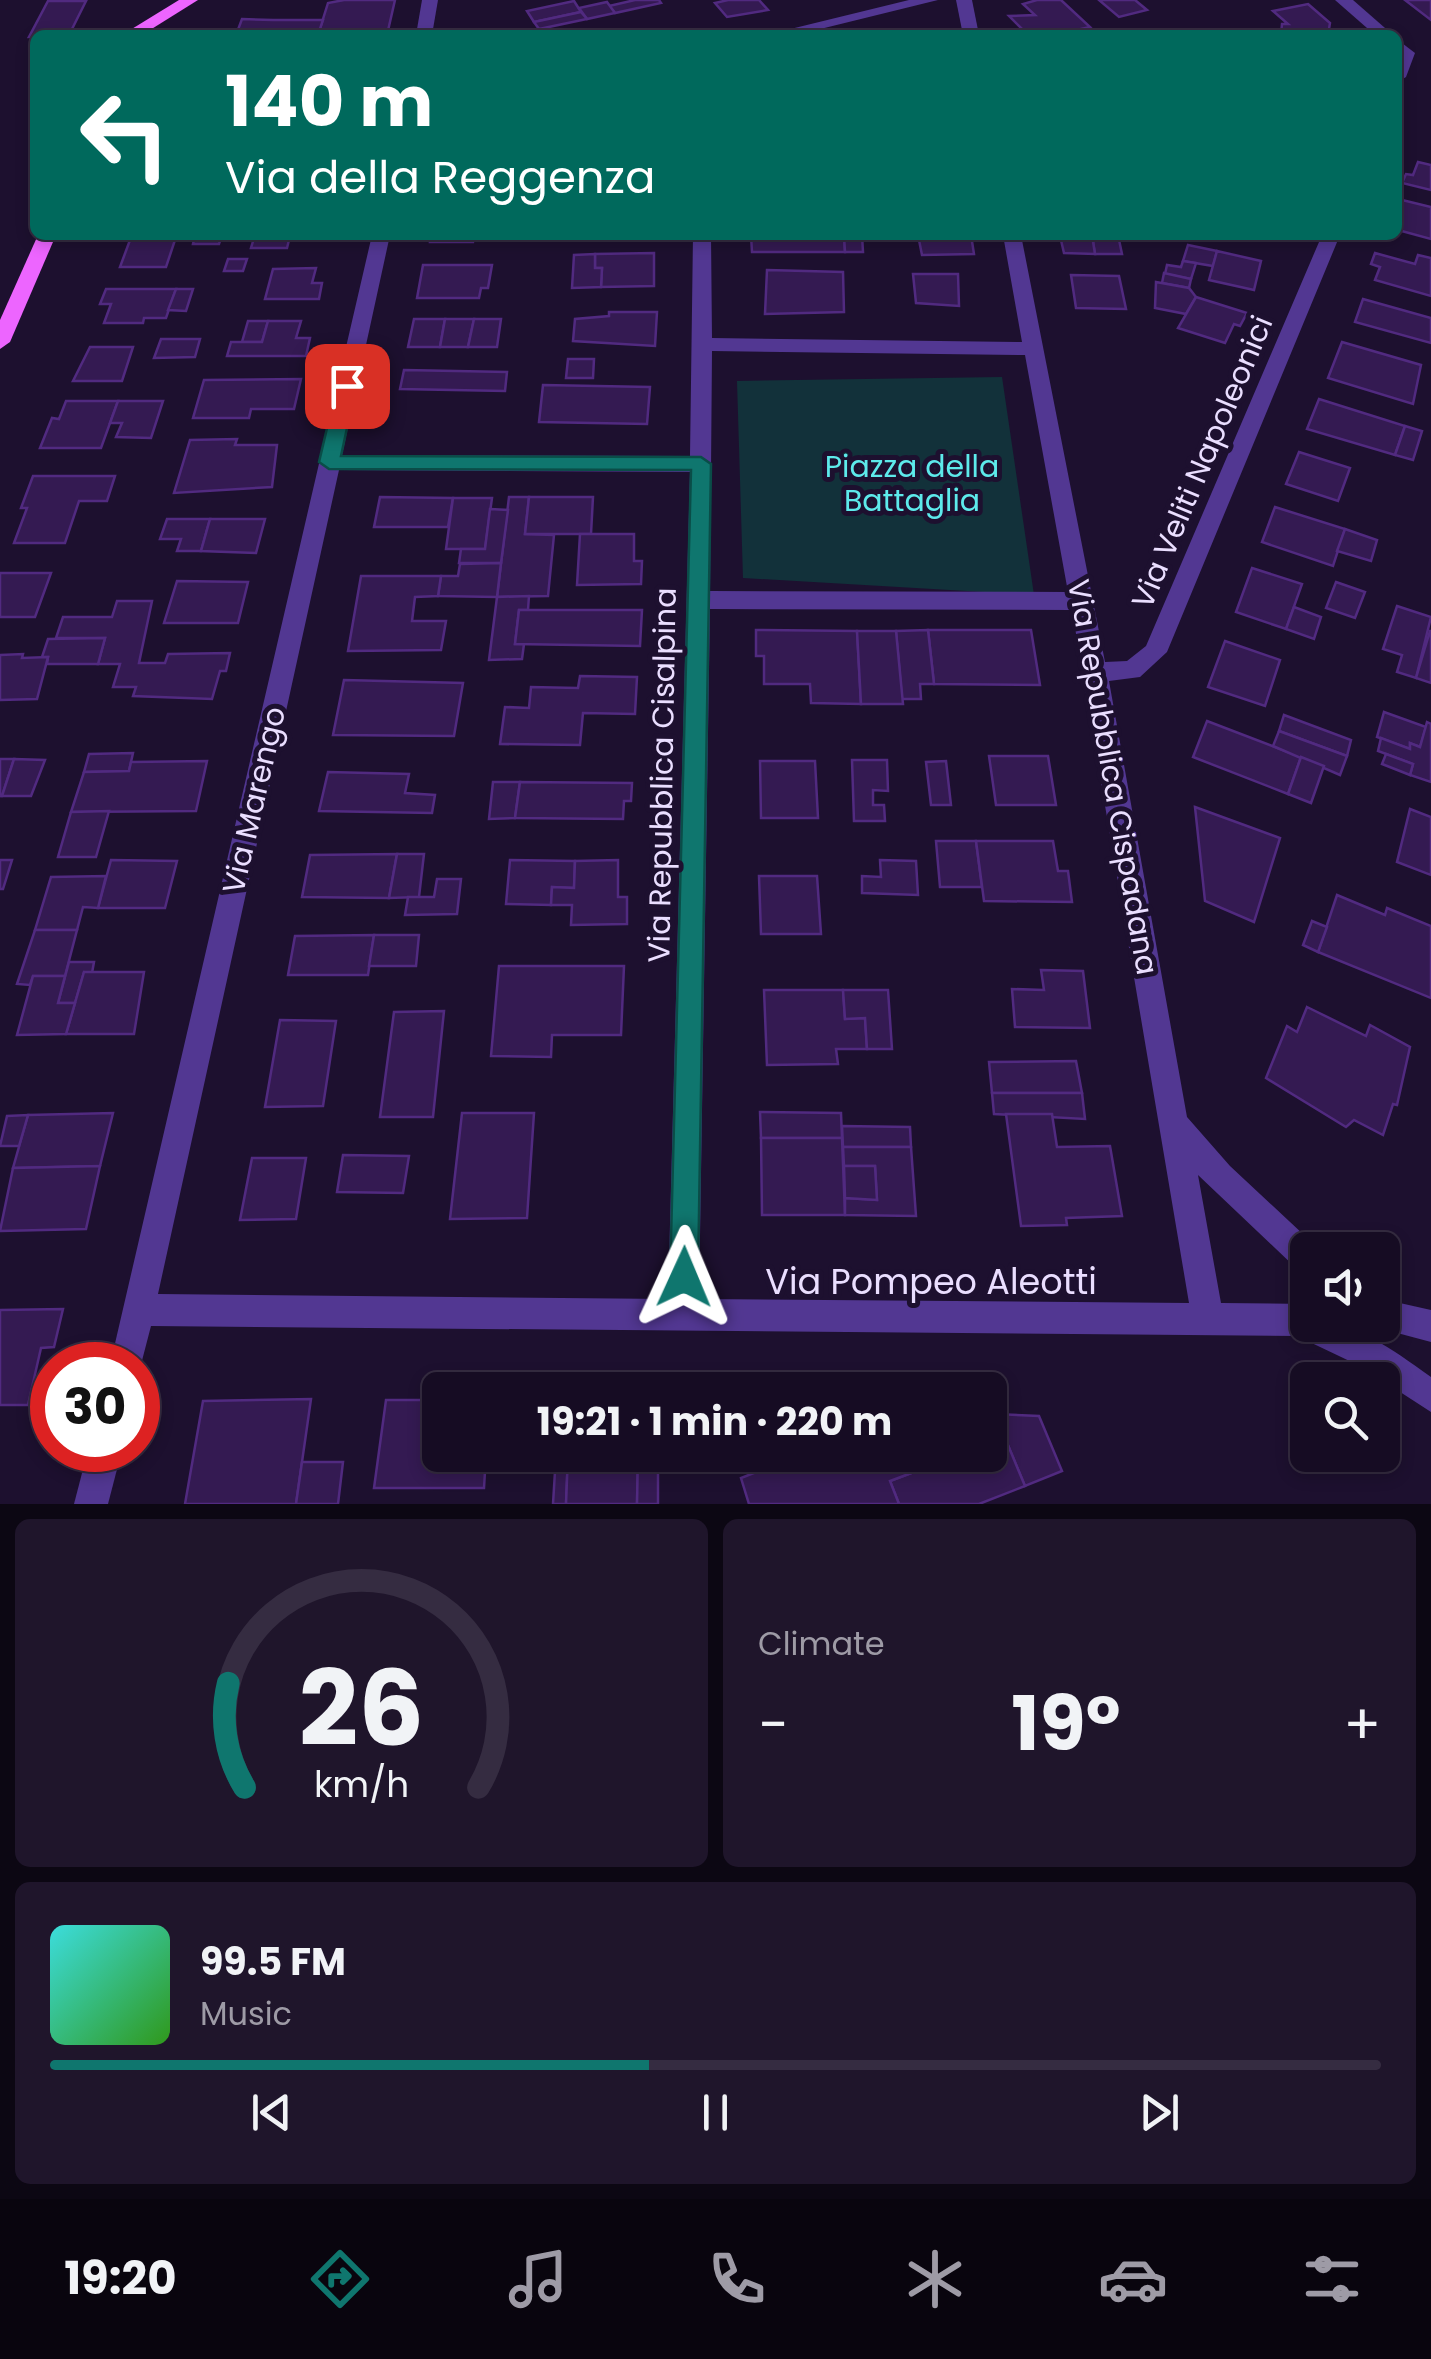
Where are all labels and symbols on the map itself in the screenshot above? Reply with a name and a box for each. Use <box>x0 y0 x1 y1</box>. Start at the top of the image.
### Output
street label: Via Veliti Napoleonici <box>1121 309 1283 615</box>
pin <box>305 344 390 429</box>
park label: Piazza della Battaglia <box>825 445 999 522</box>
street label: Via Repubblica Cispadana <box>1057 576 1169 978</box>
street label: Via Repubblica Cisalpina <box>637 587 687 963</box>
street label: Via Marengo <box>212 702 296 898</box>
position arrow <box>632 1225 736 1329</box>
street label: Via Pompeo Aleotti <box>765 1257 1097 1306</box>
speed limit sign: 30 <box>30 1342 160 1472</box>

